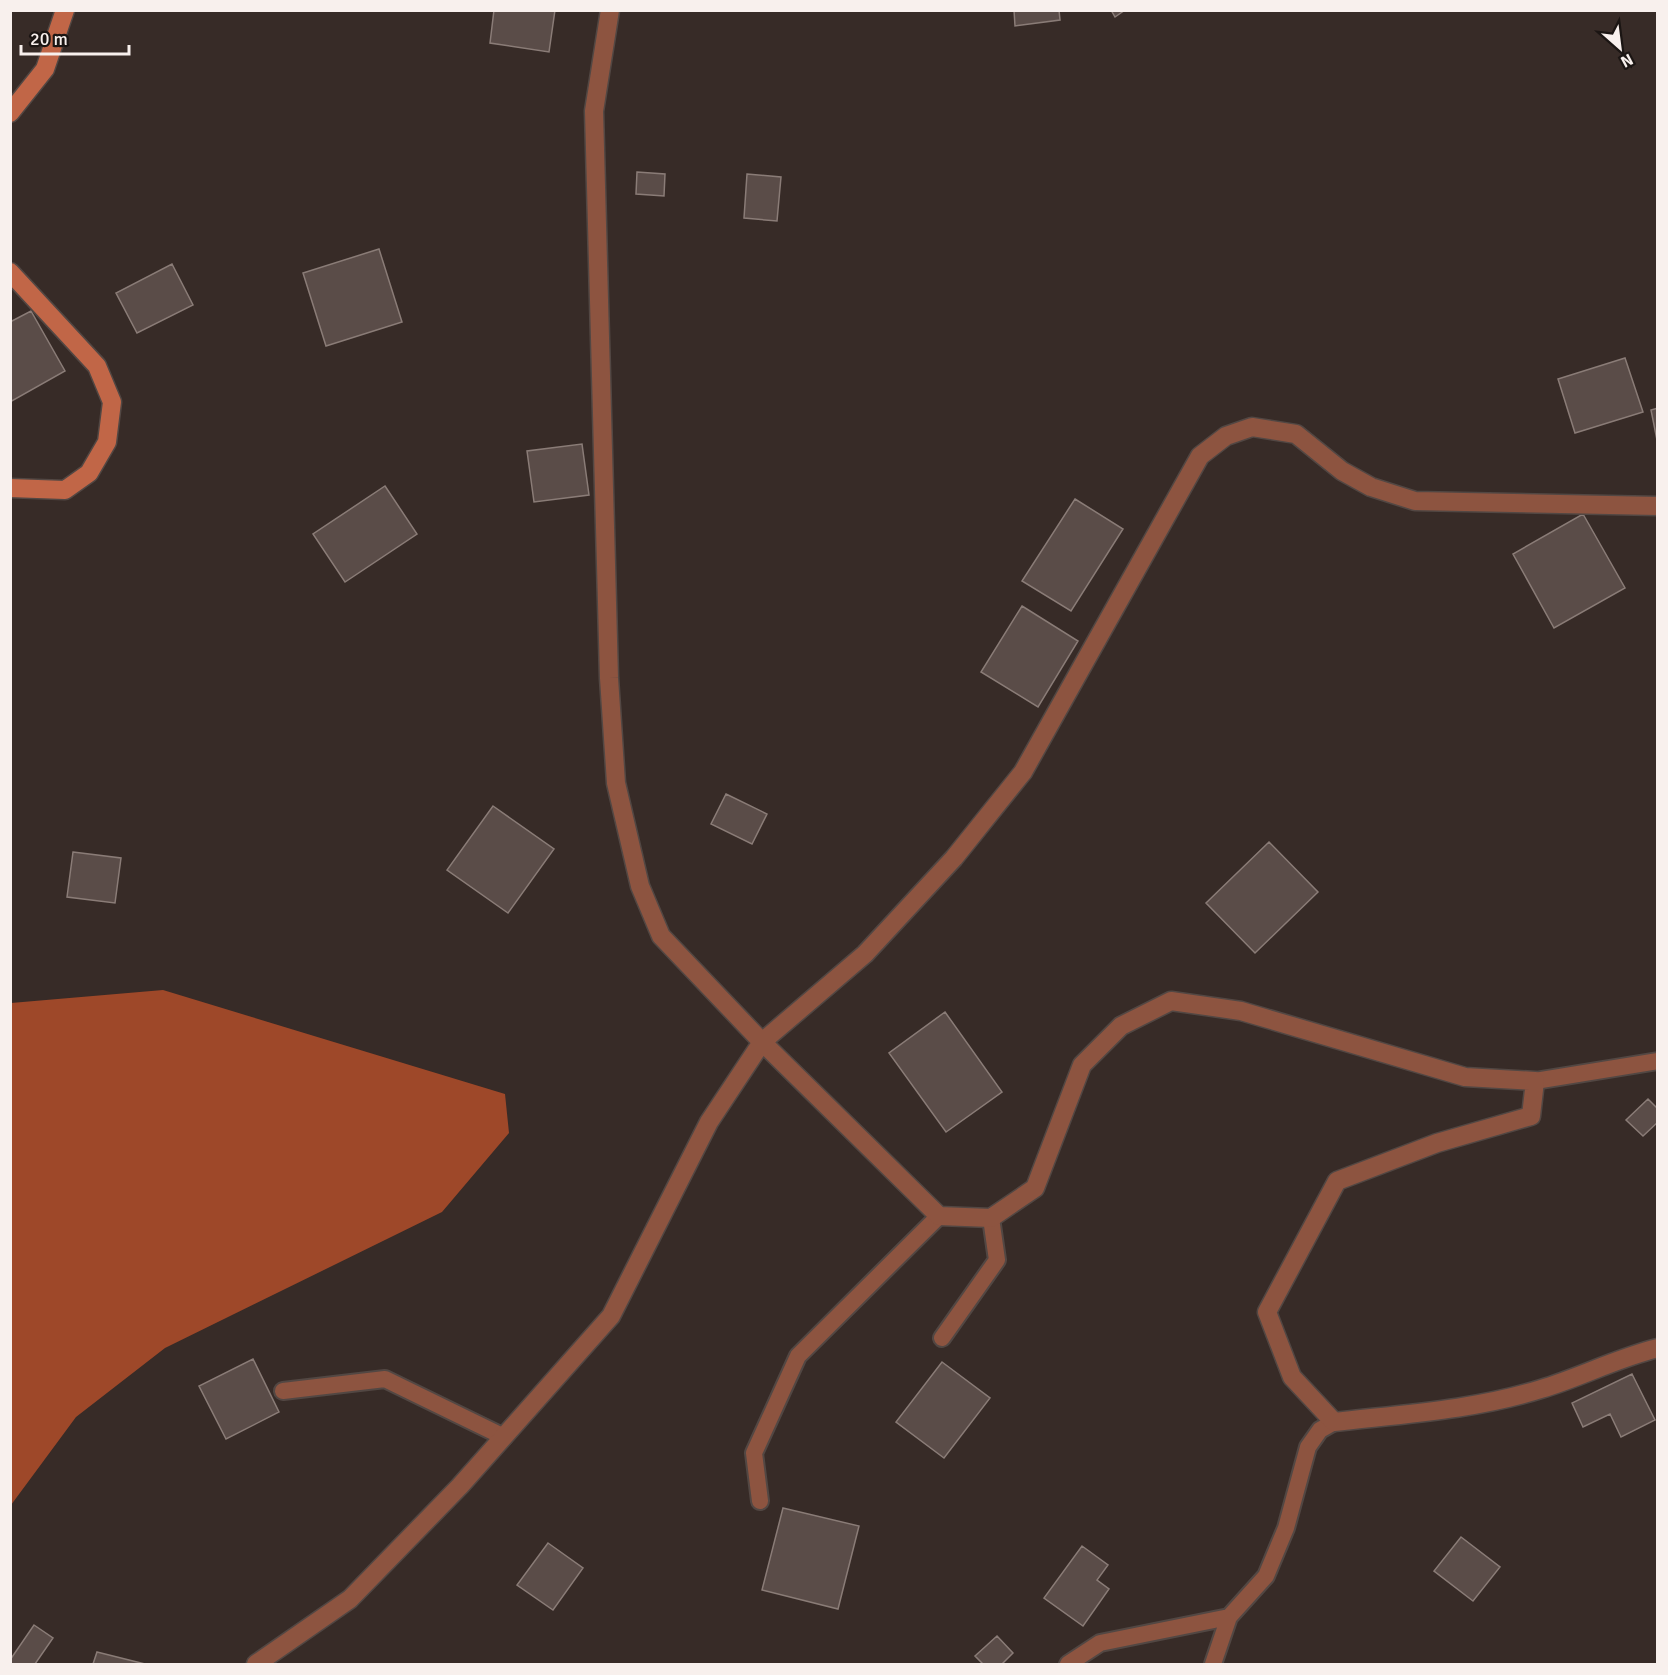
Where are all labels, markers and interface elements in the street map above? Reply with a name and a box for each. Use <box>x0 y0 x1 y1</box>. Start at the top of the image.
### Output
scale bar <box>21 18 129 56</box>
north arrow <box>1590 18 1650 78</box>
text: 20 m <box>30 28 68 50</box>
text: N <box>1617 49 1636 72</box>

